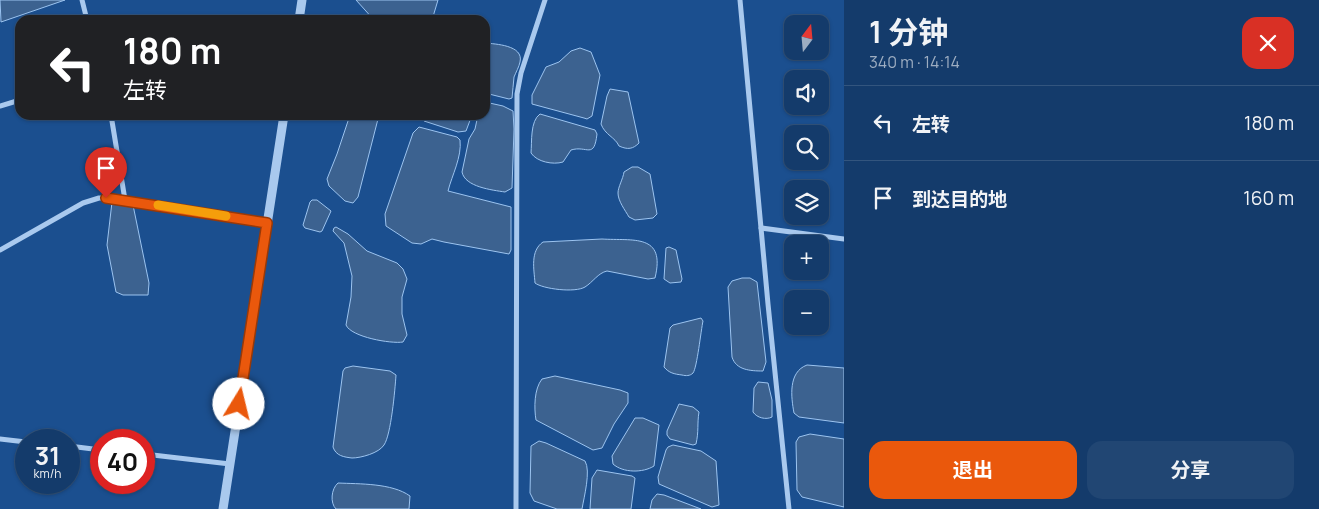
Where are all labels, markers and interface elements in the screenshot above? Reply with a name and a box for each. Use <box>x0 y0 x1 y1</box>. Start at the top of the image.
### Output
text: 1 分钟 <box>869 11 948 52</box>
north arrow <box>784 15 829 60</box>
map controls <box>784 15 829 335</box>
button: close <box>1242 17 1294 69</box>
text: 180 m <box>123 27 221 75</box>
icon: left <box>40 35 105 100</box>
text: 340 m · 14:14 <box>869 51 960 73</box>
button: sound <box>784 70 829 115</box>
text: 左转 <box>123 75 167 105</box>
icon: left <box>869 109 897 137</box>
text: 180 m <box>1244 110 1294 136</box>
text: 左转 <box>912 111 950 137</box>
button: search <box>784 125 829 170</box>
pin <box>85 147 127 198</box>
icon: arrive <box>92 154 120 182</box>
button: layers <box>784 180 829 225</box>
icon: arrive <box>869 184 897 212</box>
text: 160 m <box>1243 185 1294 211</box>
text: 到达目的地 <box>912 186 1007 212</box>
button: + <box>784 235 829 280</box>
button: − <box>784 290 829 335</box>
position arrow <box>212 377 264 429</box>
speed limit sign: 40 <box>90 429 155 494</box>
text: 31 <box>35 438 60 473</box>
button: 退出 <box>869 441 1077 499</box>
button: 分享 <box>1087 441 1294 499</box>
text: km/h <box>34 465 61 482</box>

